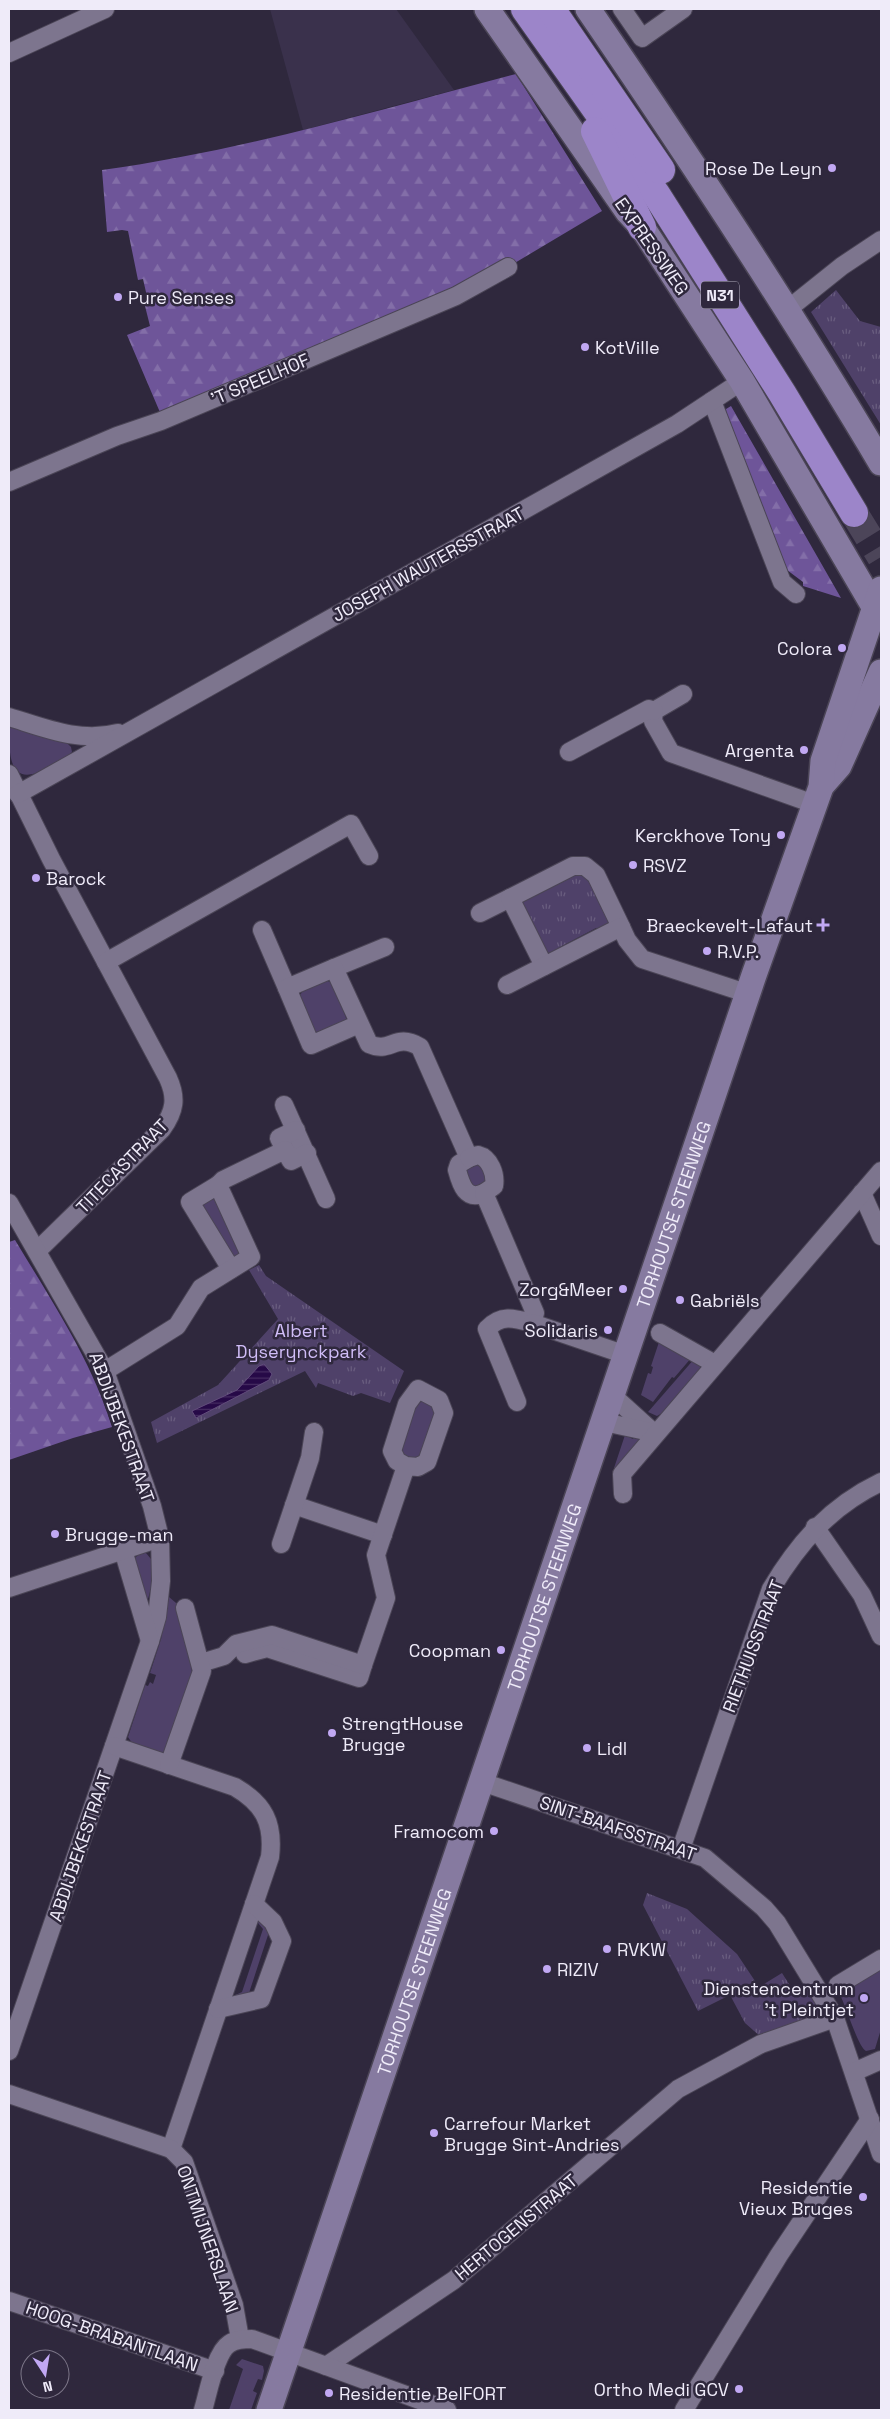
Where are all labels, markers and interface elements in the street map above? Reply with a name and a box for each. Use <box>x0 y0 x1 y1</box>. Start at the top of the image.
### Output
place label: Rose De Leyn <box>705 157 822 180</box>
marker: Rose De Leyn <box>826 162 838 174</box>
street label: EXPRESSWEG <box>610 193 694 299</box>
road number: N31 <box>701 282 739 308</box>
place label: Pure Senses <box>128 286 234 309</box>
marker: Pure Senses <box>112 291 124 303</box>
place label: KotVille <box>595 336 660 359</box>
marker: KotVille <box>579 341 591 353</box>
street label: 'T SPEELHOF <box>207 348 313 410</box>
street label: JOSEPH WAUTERSSTRAAT <box>328 501 529 627</box>
place label: Colora <box>777 637 832 660</box>
marker: Colora <box>836 642 848 654</box>
place label: Argenta <box>725 739 794 762</box>
marker: Argenta <box>798 744 810 756</box>
place label: Kerckhove Tony <box>635 824 771 847</box>
marker: Kerckhove Tony <box>775 829 787 841</box>
place label: RSVZ <box>643 854 687 877</box>
marker: RSVZ <box>627 859 639 871</box>
place label: Barock <box>46 867 107 890</box>
marker: Barock <box>30 872 42 884</box>
place label: Braeckevelt-Lafaut <box>646 914 813 937</box>
marker: Braeckevelt-Lafaut <box>817 919 829 931</box>
place label: R.V.P. <box>717 940 759 963</box>
marker: R.V.P. <box>701 945 713 957</box>
street label: TITECASTRAAT <box>71 1114 173 1218</box>
street label: TORHOUTSE STEENWEG <box>631 1118 715 1311</box>
place label: Zorg&Meer <box>519 1278 613 1301</box>
marker: Zorg&Meer <box>617 1283 629 1295</box>
place label: Gabriëls <box>690 1289 760 1312</box>
marker: Gabriëls <box>674 1294 686 1306</box>
park label: Albert Dyserynckpark <box>236 1319 367 1363</box>
place label: Solidaris <box>524 1319 598 1342</box>
marker: Solidaris <box>602 1324 614 1336</box>
street label: ABDIJBEKESTRAAT <box>84 1349 160 1505</box>
street label: TORHOUTSE STEENWEG <box>501 1500 586 1694</box>
place label: Brugge-man <box>65 1523 174 1546</box>
marker: Brugge-man <box>49 1528 61 1540</box>
street label: RIETHUISSTRAAT <box>717 1576 789 1715</box>
place label: Coopman <box>409 1639 491 1662</box>
marker: Coopman <box>495 1644 507 1656</box>
place label: StrengtHouse Brugge <box>342 1712 463 1756</box>
marker: StrengtHouse Brugge <box>326 1727 338 1739</box>
place label: Lidl <box>597 1737 627 1760</box>
marker: Lidl <box>581 1742 593 1754</box>
street label: ABDIJBEKESTRAAT <box>43 1767 117 1924</box>
street label: SINT-BAAFSSTRAAT <box>537 1790 700 1866</box>
place label: Framocom <box>393 1820 484 1843</box>
marker: Framocom <box>488 1825 500 1837</box>
street label: TORHOUTSE STEENWEG <box>371 1885 456 2079</box>
place label: RVKW <box>617 1938 666 1961</box>
marker: RVKW <box>601 1943 613 1955</box>
place label: RIZIV <box>557 1958 599 1981</box>
marker: RIZIV <box>541 1963 553 1975</box>
place label: Dienstencentrum 't Pleintjet <box>703 1977 854 2021</box>
marker: Dienstencentrum 't Pleintjet <box>858 1992 870 2004</box>
place label: Carrefour Market Brugge Sint-Andries <box>444 2112 620 2156</box>
marker: Carrefour Market Brugge Sint-Andries <box>428 2127 440 2139</box>
street label: ONTMIJNERSLAAN <box>172 2162 244 2316</box>
street label: HERTOGENSTRAAT <box>450 2169 582 2285</box>
place label: Residentie Vieux Bruges <box>739 2176 853 2220</box>
marker: Residentie Vieux Bruges <box>857 2191 869 2203</box>
street label: HOOG-BRABANTLAAN <box>23 2296 201 2376</box>
north arrow <box>20 2349 70 2399</box>
text: N <box>41 2377 54 2396</box>
place label: Ortho Medi GCV <box>594 2378 729 2401</box>
place label: Residentie BelFORT <box>339 2382 507 2405</box>
marker: Ortho Medi GCV <box>733 2383 745 2395</box>
marker: Residentie BelFORT <box>323 2387 335 2399</box>

